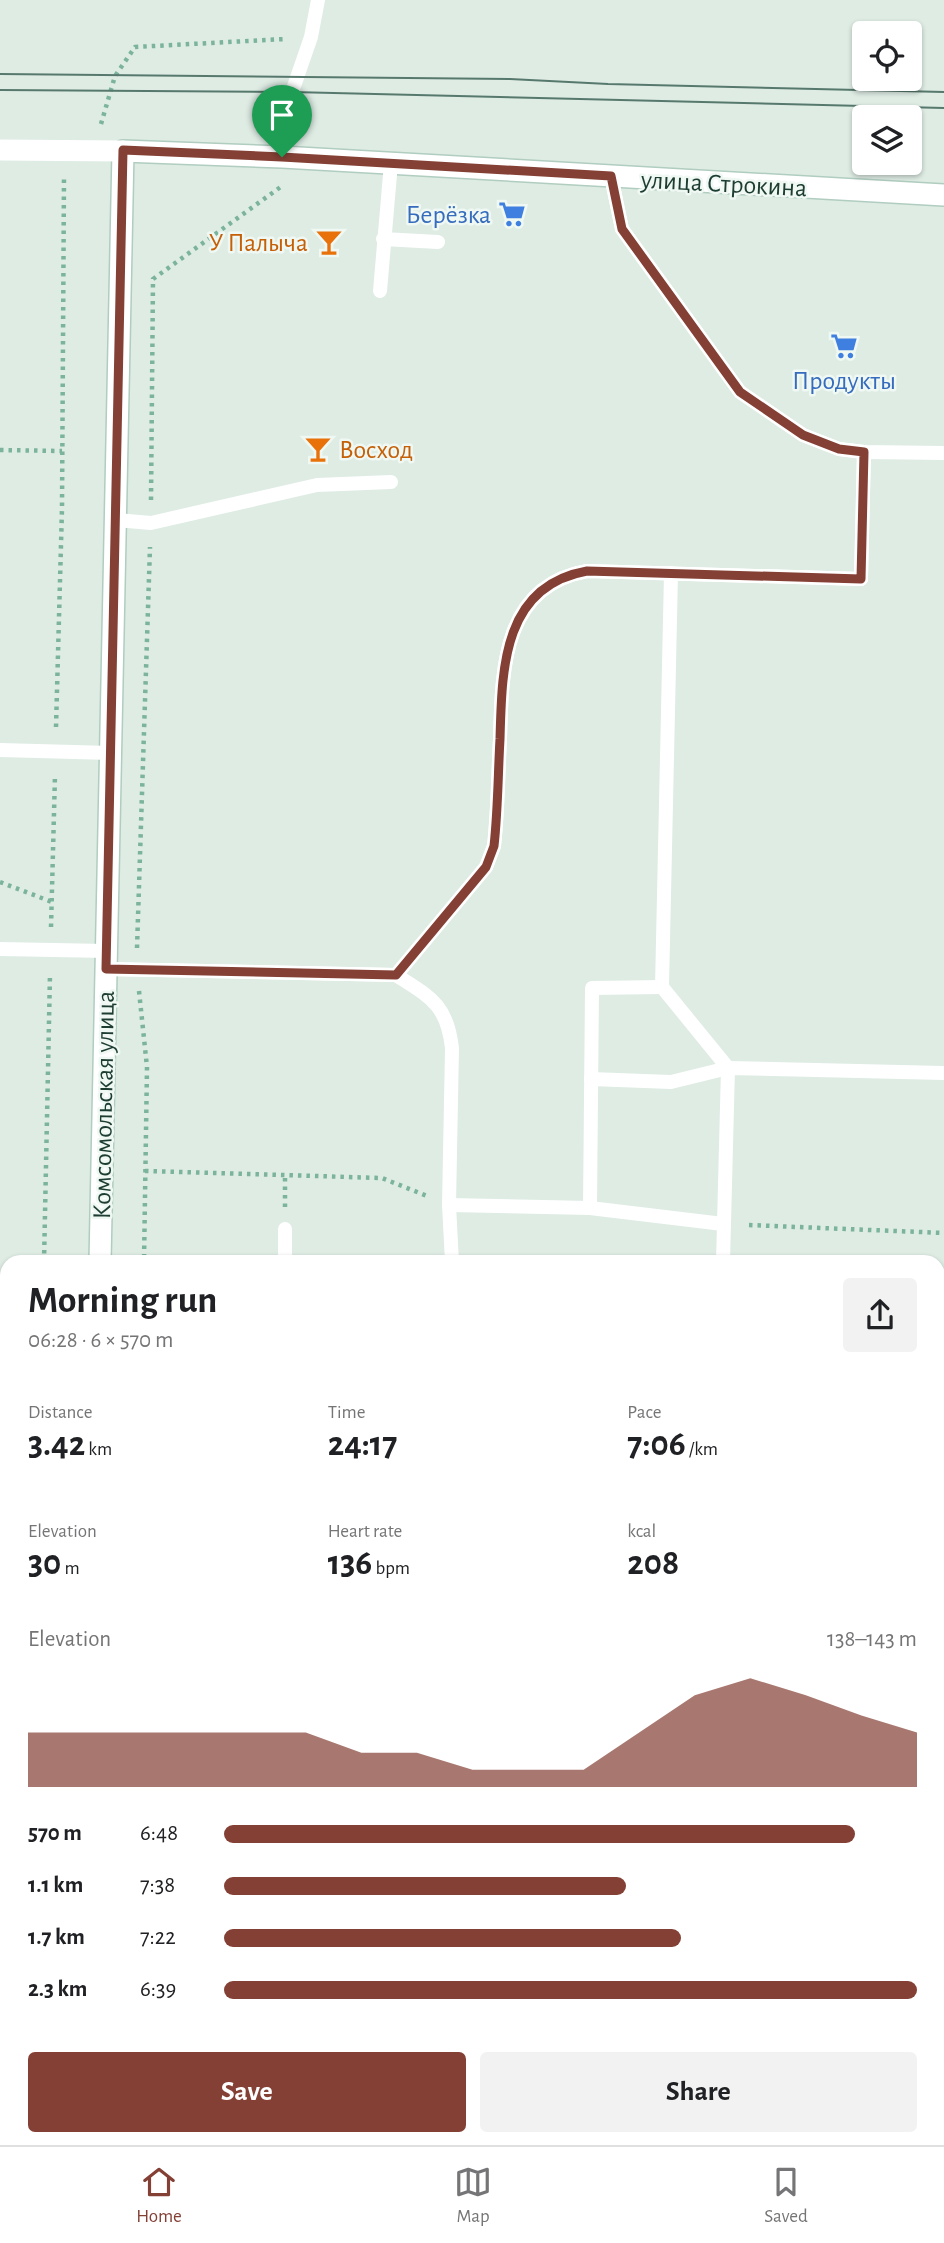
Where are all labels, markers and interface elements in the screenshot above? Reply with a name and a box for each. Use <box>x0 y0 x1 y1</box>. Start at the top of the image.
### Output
map controls <box>852 21 922 175</box>
button: locate <box>852 21 922 91</box>
pin <box>252 85 312 157</box>
icon: arrive <box>263 96 301 134</box>
button: layers <box>852 105 922 175</box>
street label: улица Строкина <box>639 167 808 201</box>
supermarket icon: Берёзка <box>497 199 527 229</box>
place label: Берёзка <box>406 202 491 228</box>
bar icon: У Палыча <box>314 227 344 257</box>
place label: У Палыча <box>209 230 308 256</box>
supermarket icon: Продукты <box>829 331 859 361</box>
place label: Продукты <box>792 368 896 394</box>
bar icon: Восход <box>303 434 333 464</box>
place label: Восход <box>339 437 413 463</box>
street label: Комсомольская улица <box>89 990 119 1220</box>
button: share <box>843 1278 917 1352</box>
text: Morning run <box>28 1282 217 1320</box>
text: 06:28 · 6 × 570 m <box>28 1329 173 1352</box>
text: Distance <box>28 1403 92 1422</box>
text: Time <box>328 1403 366 1422</box>
text: Pace <box>627 1403 662 1422</box>
text: 3.42 <box>28 1427 85 1462</box>
text: 24:17 <box>328 1427 397 1462</box>
text: 7:06 <box>627 1427 686 1462</box>
text: km <box>85 1440 112 1459</box>
text: /km <box>686 1440 718 1459</box>
text: Elevation <box>28 1522 97 1541</box>
text: Heart rate <box>328 1522 402 1541</box>
text: kcal <box>627 1522 656 1541</box>
text: 30 <box>28 1546 61 1581</box>
text: 136 <box>328 1546 372 1581</box>
text: 208 <box>627 1546 679 1581</box>
text: m <box>61 1559 80 1578</box>
text: bpm <box>372 1559 410 1578</box>
text: Elevation <box>28 1628 111 1651</box>
text: 138–143 m <box>827 1628 917 1651</box>
text: 570 m <box>28 1822 82 1845</box>
text: 6:48 <box>140 1822 178 1845</box>
text: 1.1 km <box>28 1874 83 1897</box>
text: 7:38 <box>140 1874 175 1897</box>
text: 1.7 km <box>28 1926 85 1949</box>
text: 7:22 <box>140 1926 176 1949</box>
text: 2.3 km <box>28 1978 87 2001</box>
text: 6:39 <box>140 1978 176 2001</box>
button: Save <box>28 2052 466 2132</box>
button: Share <box>480 2052 917 2132</box>
tab: Home <box>136 2163 182 2228</box>
tab: Map <box>454 2163 492 2228</box>
tab: Saved <box>764 2163 808 2228</box>

